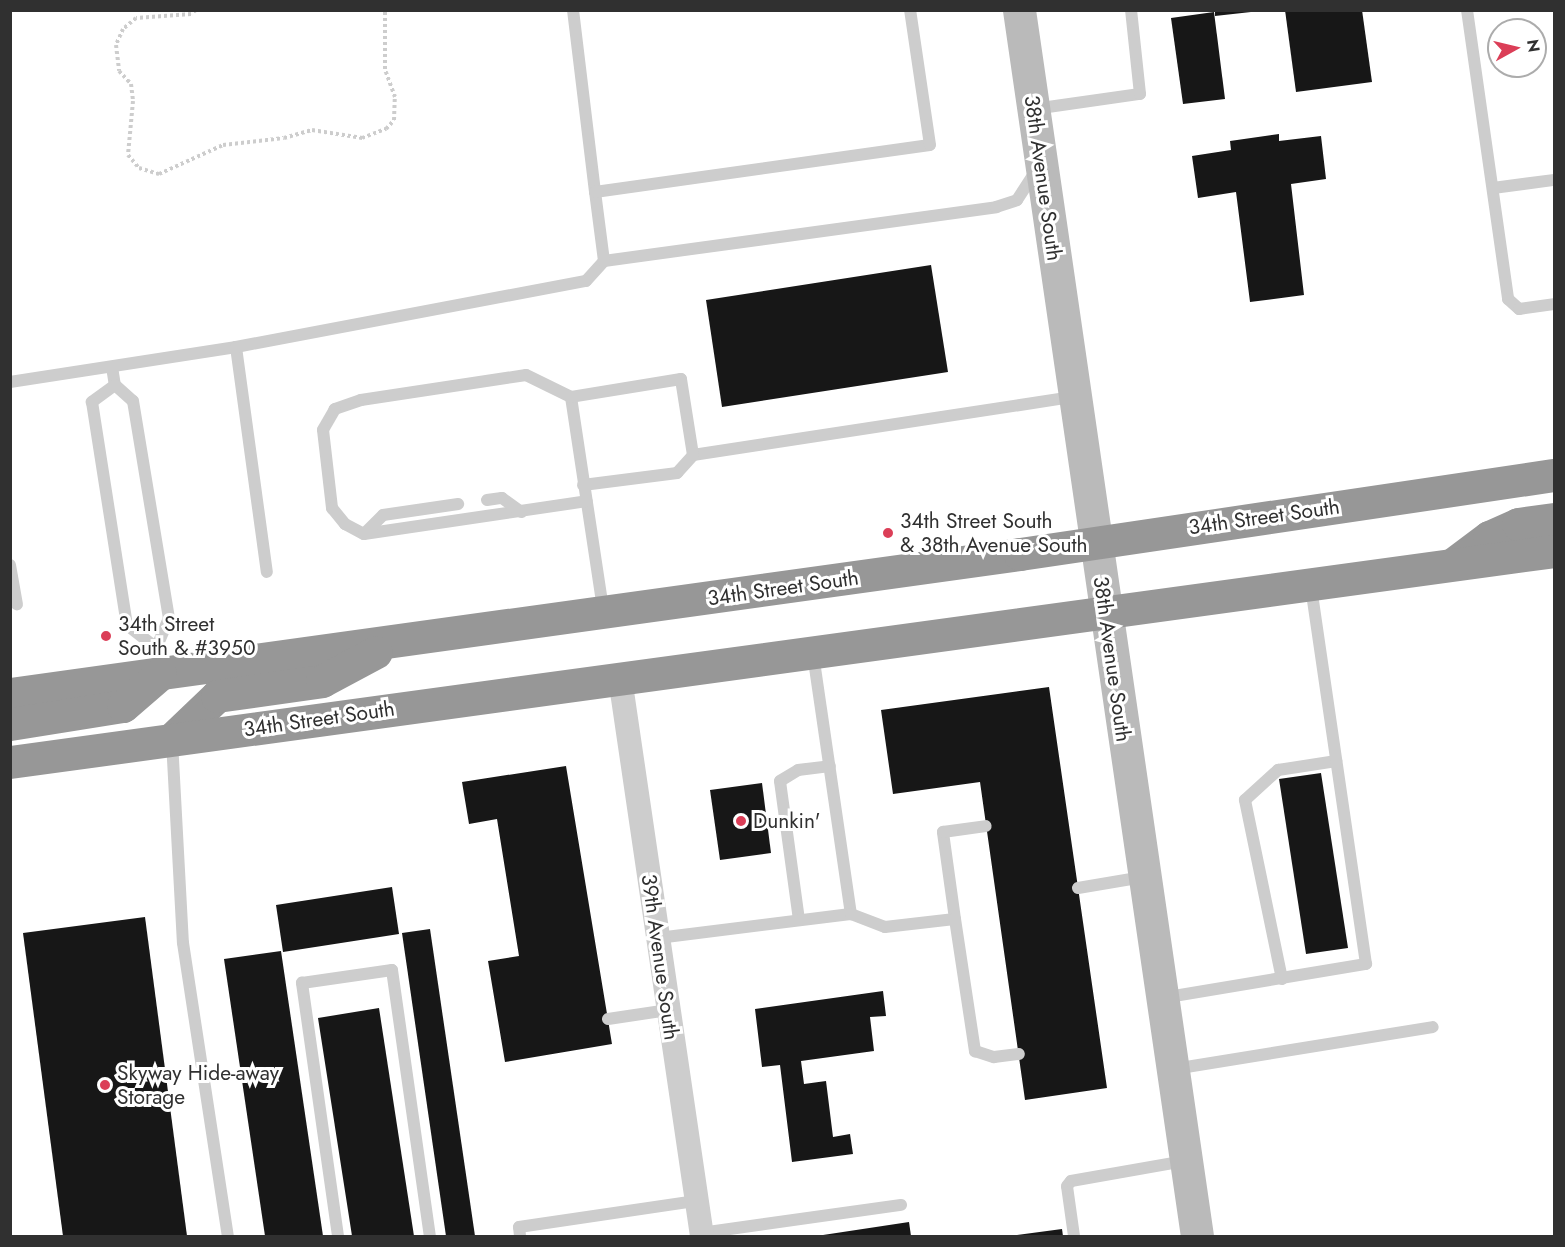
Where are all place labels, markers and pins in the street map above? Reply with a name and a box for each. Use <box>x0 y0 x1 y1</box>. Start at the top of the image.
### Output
place label: 34th Street South & 38th Avenue South <box>900 508 1088 558</box>
marker: 34th Street South & 38th Avenue South <box>881 526 895 540</box>
place label: 34th Street South & #3950 <box>118 611 256 661</box>
marker: 34th Street South & #3950 <box>99 629 113 643</box>
place label: Dunkin' <box>753 808 820 834</box>
marker: Dunkin' <box>734 814 748 828</box>
place label: Skyway Hide-away Storage <box>117 1060 279 1110</box>
marker: Skyway Hide-away Storage <box>98 1078 112 1092</box>

